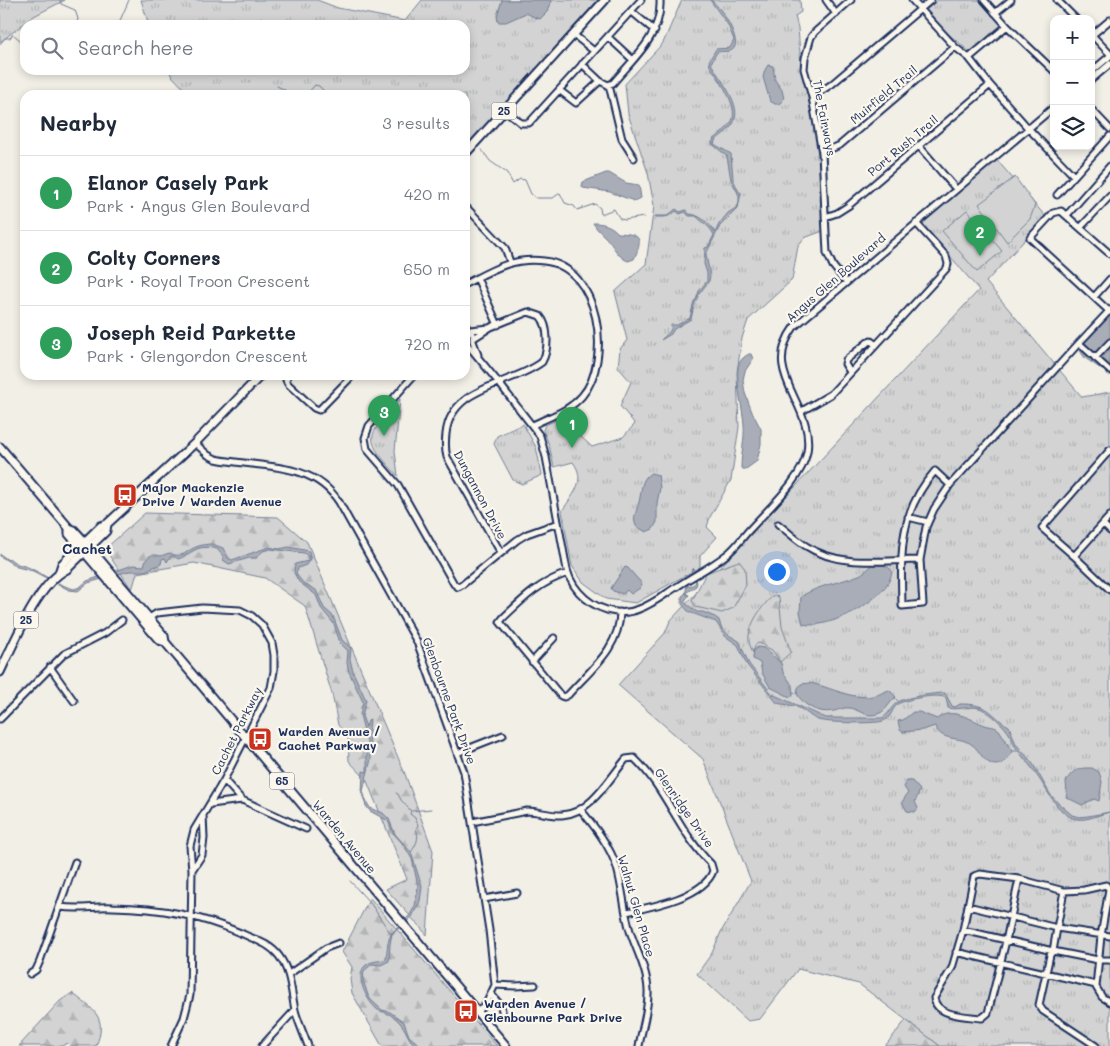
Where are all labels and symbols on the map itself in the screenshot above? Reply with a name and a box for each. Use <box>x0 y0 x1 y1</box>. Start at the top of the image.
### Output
street label: Muirfield Trail <box>846 61 920 127</box>
street label: The Fairways <box>810 78 840 158</box>
road number: 25 <box>492 102 516 120</box>
street label: Port Rush Trail <box>864 111 941 179</box>
pin: 2 <box>964 215 996 256</box>
street label: Angus Glen Boulevard <box>782 229 889 325</box>
pin: 3 <box>368 395 400 436</box>
pin: 1 <box>556 407 588 448</box>
street label: Dungannon Drive <box>451 447 511 542</box>
place label: Major Mackenzie Drive / Warden Avenue <box>142 479 282 509</box>
bus stop icon: Major Mackenzie Drive / Warden Avenue <box>112 482 138 508</box>
district label: Cachet <box>62 539 112 558</box>
your location <box>764 559 790 585</box>
road number: 25 <box>14 612 38 628</box>
street label: Glenbourne Park Drive <box>420 635 480 766</box>
street label: Cachet Parkway <box>207 684 265 777</box>
place label: Warden Avenue / Cachet Parkway <box>278 723 381 753</box>
bus stop icon: Warden Avenue / Cachet Parkway <box>247 726 273 752</box>
street label: Glenridge Drive <box>652 765 718 850</box>
road number: 65 <box>270 772 294 789</box>
street label: Warden Avenue <box>309 796 380 876</box>
street label: Walnut Glen Place <box>615 853 659 959</box>
place label: Warden Avenue / Glenbourne Park Drive <box>484 995 622 1025</box>
bus stop icon: Warden Avenue / Glenbourne Park Drive <box>453 998 479 1024</box>

